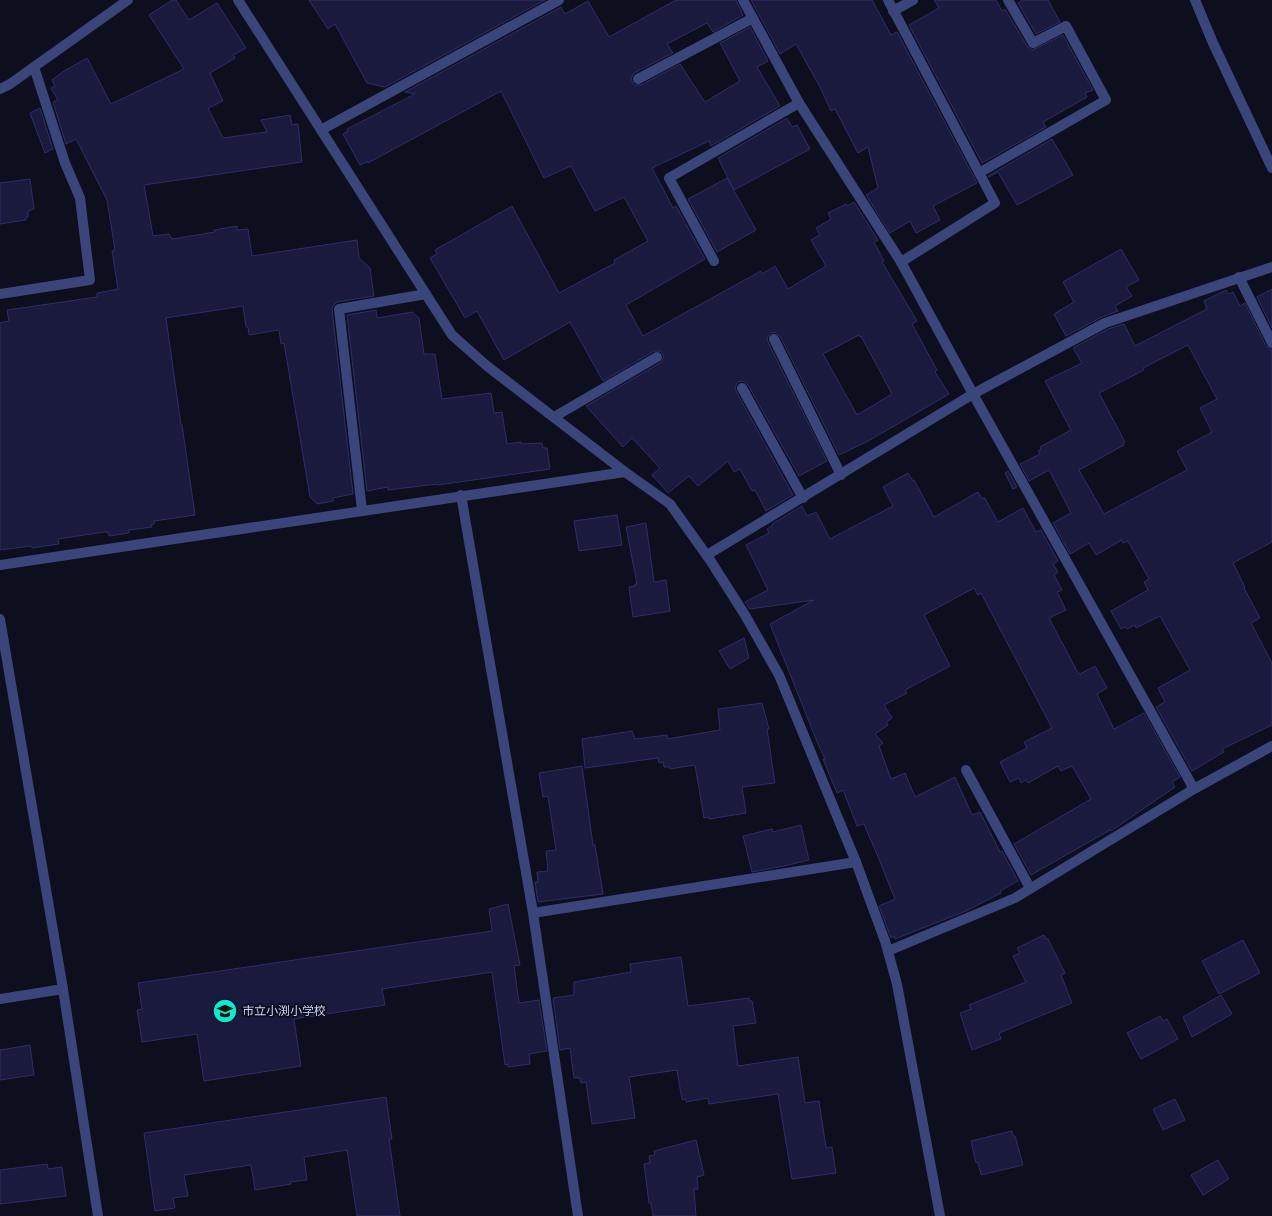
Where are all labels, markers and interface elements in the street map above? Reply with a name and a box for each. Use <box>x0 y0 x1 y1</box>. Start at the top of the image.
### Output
school or university icon: 市立小渕小学校 <box>212 998 238 1024</box>
place label: 市立小渕小学校 <box>242 1004 326 1018</box>

